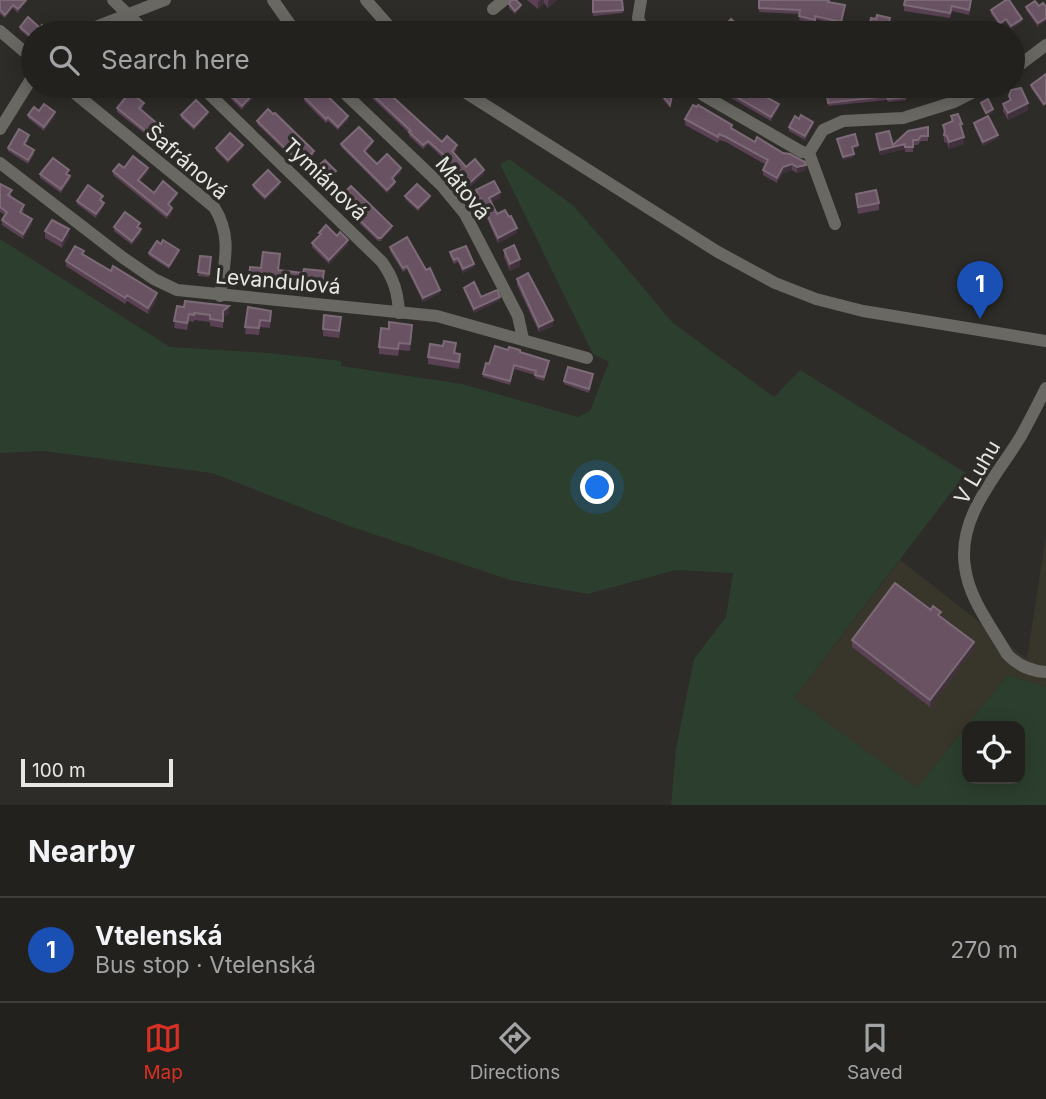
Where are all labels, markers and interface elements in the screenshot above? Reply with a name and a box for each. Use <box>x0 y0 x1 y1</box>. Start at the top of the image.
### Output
search box <box>21 21 1025 98</box>
icon: search <box>45 41 83 79</box>
text: Search here <box>101 44 250 75</box>
street label: Šafránová <box>141 119 233 205</box>
street label: Tymiánová <box>278 133 372 225</box>
street label: Mátová <box>430 152 496 224</box>
pin: 1 <box>957 261 1003 319</box>
street label: Levandulová <box>214 263 342 299</box>
street label: V Luhu <box>949 436 1005 508</box>
your location <box>580 470 614 504</box>
map controls <box>962 721 1025 784</box>
button: locate <box>962 721 1025 784</box>
scale bar <box>21 756 173 788</box>
text: 100 m <box>32 759 86 782</box>
text: Nearby <box>28 833 136 869</box>
text: Vtelenská <box>95 920 223 951</box>
text: 1 <box>46 936 56 964</box>
text: 270 m <box>950 936 1018 964</box>
text: Bus stop · Vtelenská <box>95 951 316 979</box>
tab: Map <box>143 1019 183 1084</box>
tab: Directions <box>470 1019 560 1084</box>
tab: Saved <box>847 1019 903 1084</box>

